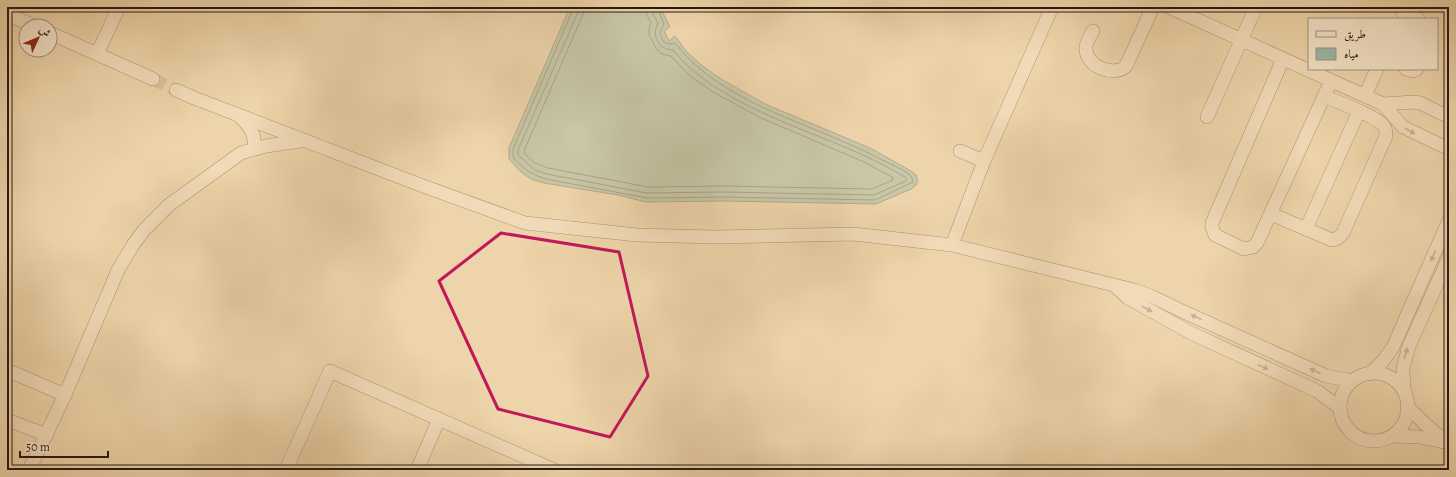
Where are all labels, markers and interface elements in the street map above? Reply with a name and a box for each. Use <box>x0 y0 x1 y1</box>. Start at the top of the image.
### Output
north arrow <box>18 18 58 58</box>
legend <box>1308 18 1438 70</box>
text: ش <box>36 22 54 41</box>
text: طريق <box>1344 26 1366 42</box>
text: مياه <box>1344 46 1359 62</box>
one-way arrow <box>1404 127 1416 134</box>
one-way arrow <box>1430 250 1436 261</box>
one-way arrow <box>1141 305 1153 312</box>
one-way arrow <box>1190 314 1202 321</box>
one-way arrow <box>1404 347 1410 360</box>
one-way arrow <box>1257 363 1269 370</box>
one-way arrow <box>1309 368 1320 374</box>
scale bar <box>20 433 108 459</box>
text: 50 m <box>26 439 50 455</box>

